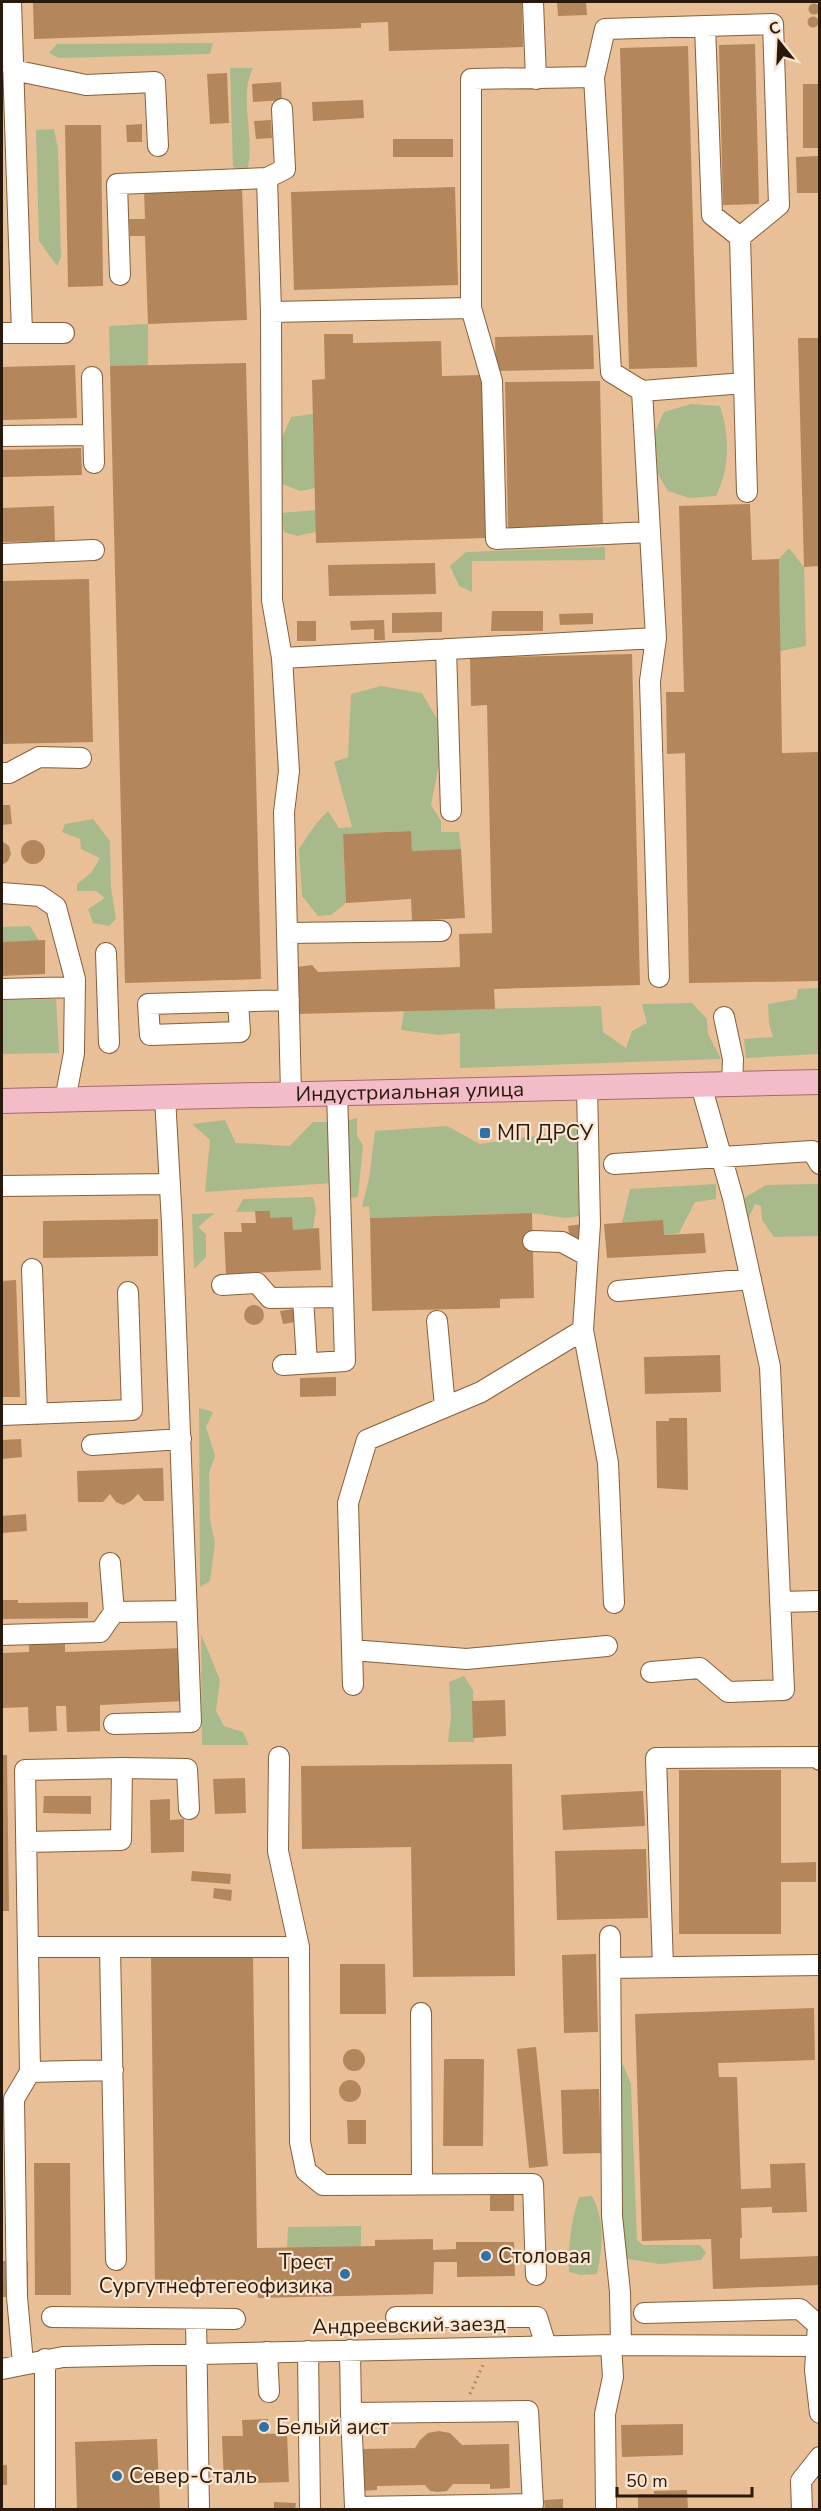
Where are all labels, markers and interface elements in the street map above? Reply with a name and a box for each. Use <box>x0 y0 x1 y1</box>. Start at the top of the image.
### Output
north arrow <box>749 12 809 72</box>
text: С <box>766 17 783 41</box>
street label: Индустриальная улица <box>295 1075 525 1108</box>
place label: МП ДРСУ <box>497 1119 594 1147</box>
marker: МП ДРСУ <box>478 1126 492 1140</box>
place label: Столовая <box>498 2242 591 2270</box>
place label: Трест Сургутнефтегеофизика <box>99 2248 334 2300</box>
marker: Столовая <box>479 2249 493 2263</box>
marker: Трест Сургутнефтегеофизика <box>338 2267 352 2281</box>
street label: Андреевский заезд <box>312 2309 506 2341</box>
place label: Белый аист <box>276 2413 390 2441</box>
marker: Белый аист <box>257 2420 271 2434</box>
scale bar <box>617 2460 752 2498</box>
place label: Север-Сталь <box>129 2462 257 2490</box>
marker: Север-Сталь <box>110 2469 124 2483</box>
text: 50 m <box>626 2469 668 2493</box>

